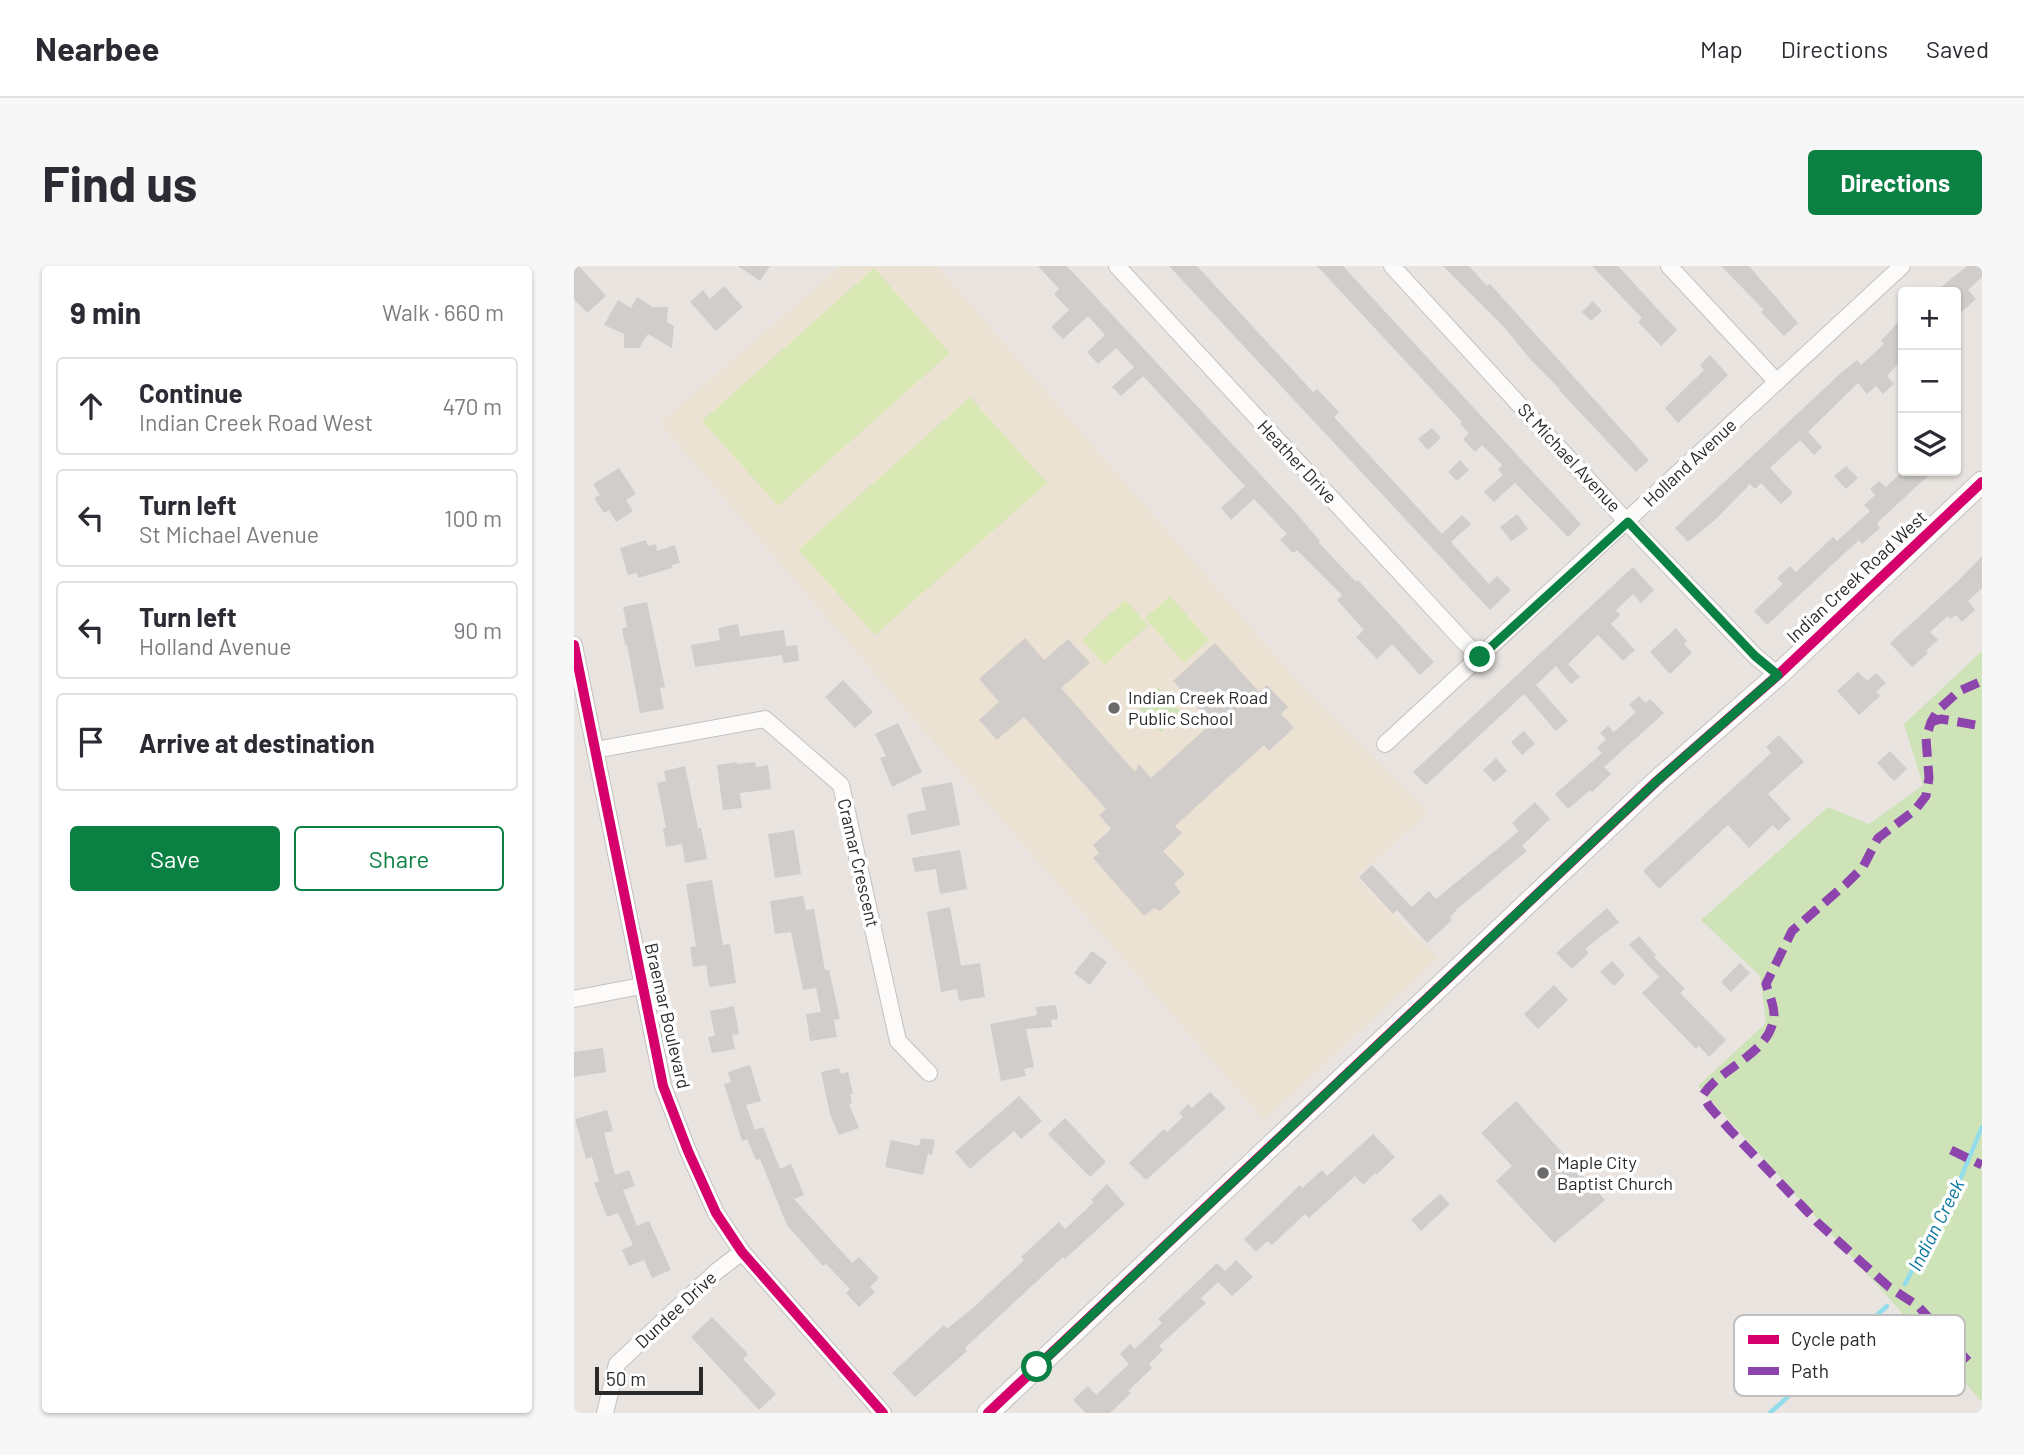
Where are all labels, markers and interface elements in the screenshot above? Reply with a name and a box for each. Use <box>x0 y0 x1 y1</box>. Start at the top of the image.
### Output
text: Nearbee <box>35 28 159 68</box>
text: Map <box>1700 34 1743 63</box>
text: Directions <box>1781 34 1888 63</box>
text: Saved <box>1926 34 1989 63</box>
button: Directions <box>1808 150 1982 215</box>
text: Find us <box>42 153 197 212</box>
map controls <box>1898 287 1961 476</box>
button: + <box>1898 287 1961 350</box>
text: 9 min <box>70 294 141 330</box>
text: Walk · 660 m <box>382 298 504 326</box>
button: − <box>1898 350 1961 413</box>
text: Continue <box>139 377 243 408</box>
icon: ahead <box>72 387 110 425</box>
text: 470 m <box>443 392 502 420</box>
street label: St Michael Avenue <box>1514 398 1626 516</box>
text: Indian Creek Road West <box>139 408 373 436</box>
button: layers <box>1898 413 1961 476</box>
street label: Holland Avenue <box>1638 414 1740 511</box>
street label: Heather Drive <box>1253 415 1342 508</box>
text: Turn left <box>139 489 237 520</box>
icon: left <box>72 499 110 537</box>
text: 100 m <box>444 504 502 532</box>
street label: Indian Creek Road West <box>1782 506 1931 647</box>
text: St Michael Avenue <box>139 520 319 548</box>
text: Turn left <box>139 601 237 632</box>
icon: left <box>72 611 110 649</box>
text: 90 m <box>453 616 502 644</box>
text: Holland Avenue <box>139 632 291 660</box>
route end <box>1464 641 1495 672</box>
place label: Indian Creek Road Public School <box>1128 686 1268 729</box>
marker: Indian Creek Road Public School <box>1106 700 1122 716</box>
icon: arrive <box>72 723 110 761</box>
text: Arrive at destination <box>139 727 375 758</box>
street label: Cramar Crescent <box>833 796 884 929</box>
button: Save <box>70 826 280 891</box>
button: Share <box>294 826 504 891</box>
street label: Braemar Boulevard <box>641 941 695 1091</box>
place label: Maple City Baptist Church <box>1557 1151 1673 1194</box>
marker: Maple City Baptist Church <box>1535 1165 1551 1181</box>
water label: Indian Creek <box>1903 1174 1969 1274</box>
street label: Dundee Drive <box>630 1266 720 1352</box>
legend <box>1734 1315 1965 1396</box>
text: Cycle path <box>1791 1327 1876 1350</box>
route start <box>1021 1351 1052 1382</box>
text: Path <box>1791 1359 1829 1382</box>
scale bar <box>595 1364 704 1396</box>
text: 50 m <box>606 1367 646 1390</box>

